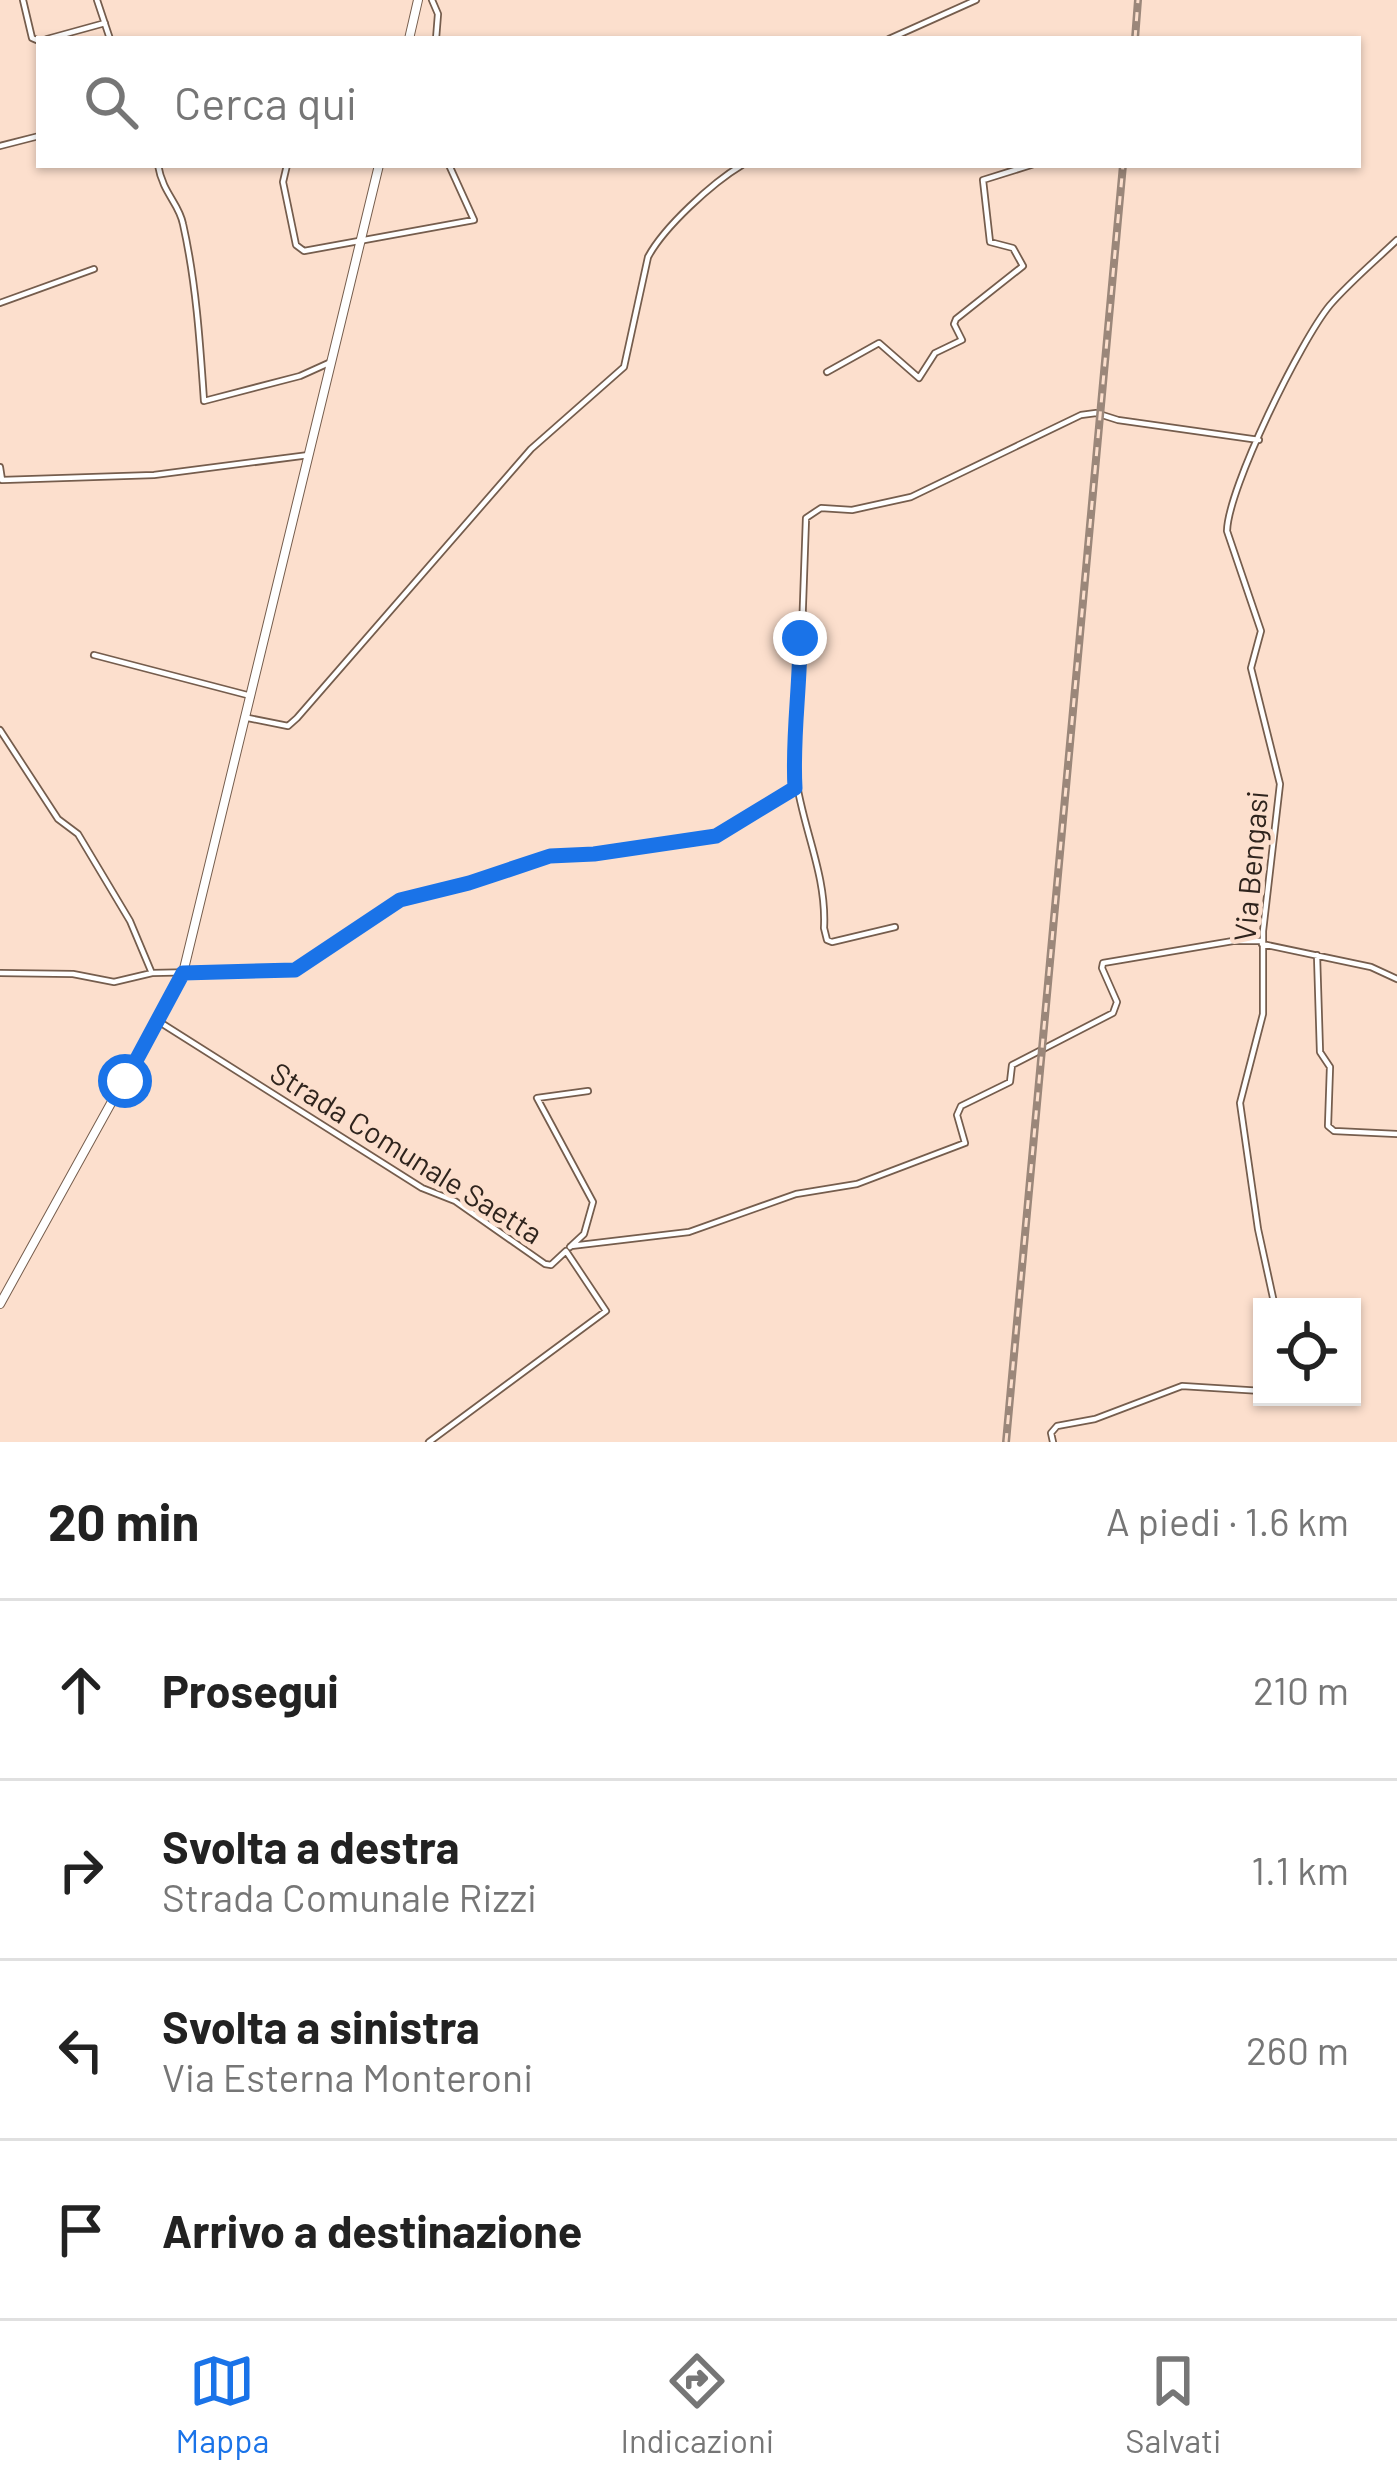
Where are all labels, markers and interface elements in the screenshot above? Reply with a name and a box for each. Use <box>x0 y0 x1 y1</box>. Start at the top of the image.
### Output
search box <box>36 36 1361 168</box>
icon: search <box>78 69 144 135</box>
text: Cerca qui <box>174 75 357 129</box>
route end <box>773 611 827 665</box>
street label: Via Bengasi <box>1225 789 1275 943</box>
route start <box>98 1054 152 1108</box>
street label: Strada Comunale Saetta <box>264 1054 550 1250</box>
map controls <box>1253 1298 1361 1406</box>
button: locate <box>1253 1298 1361 1406</box>
text: 20 min <box>48 1490 199 1551</box>
text: A piedi · 1.6 km <box>1106 1497 1349 1544</box>
icon: ahead <box>48 1657 114 1723</box>
text: Prosegui <box>162 1663 339 1717</box>
text: 210 m <box>1253 1666 1349 1713</box>
text: Svolta a destra <box>162 1819 459 1873</box>
icon: right <box>48 1837 114 1903</box>
text: 1.1 km <box>1251 1846 1349 1893</box>
text: Strada Comunale Rizzi <box>162 1873 537 1920</box>
text: Svolta a sinistra <box>162 1999 480 2053</box>
icon: left <box>48 2017 114 2083</box>
text: 260 m <box>1246 2026 1349 2073</box>
text: Via Esterna Monteroni <box>162 2053 533 2100</box>
icon: arrive <box>48 2197 114 2263</box>
text: Arrivo a destinazione <box>162 2203 582 2257</box>
tab: Mappa <box>176 2348 269 2460</box>
tab: Indicazioni <box>620 2348 774 2460</box>
tab: Salvati <box>1125 2348 1221 2460</box>

